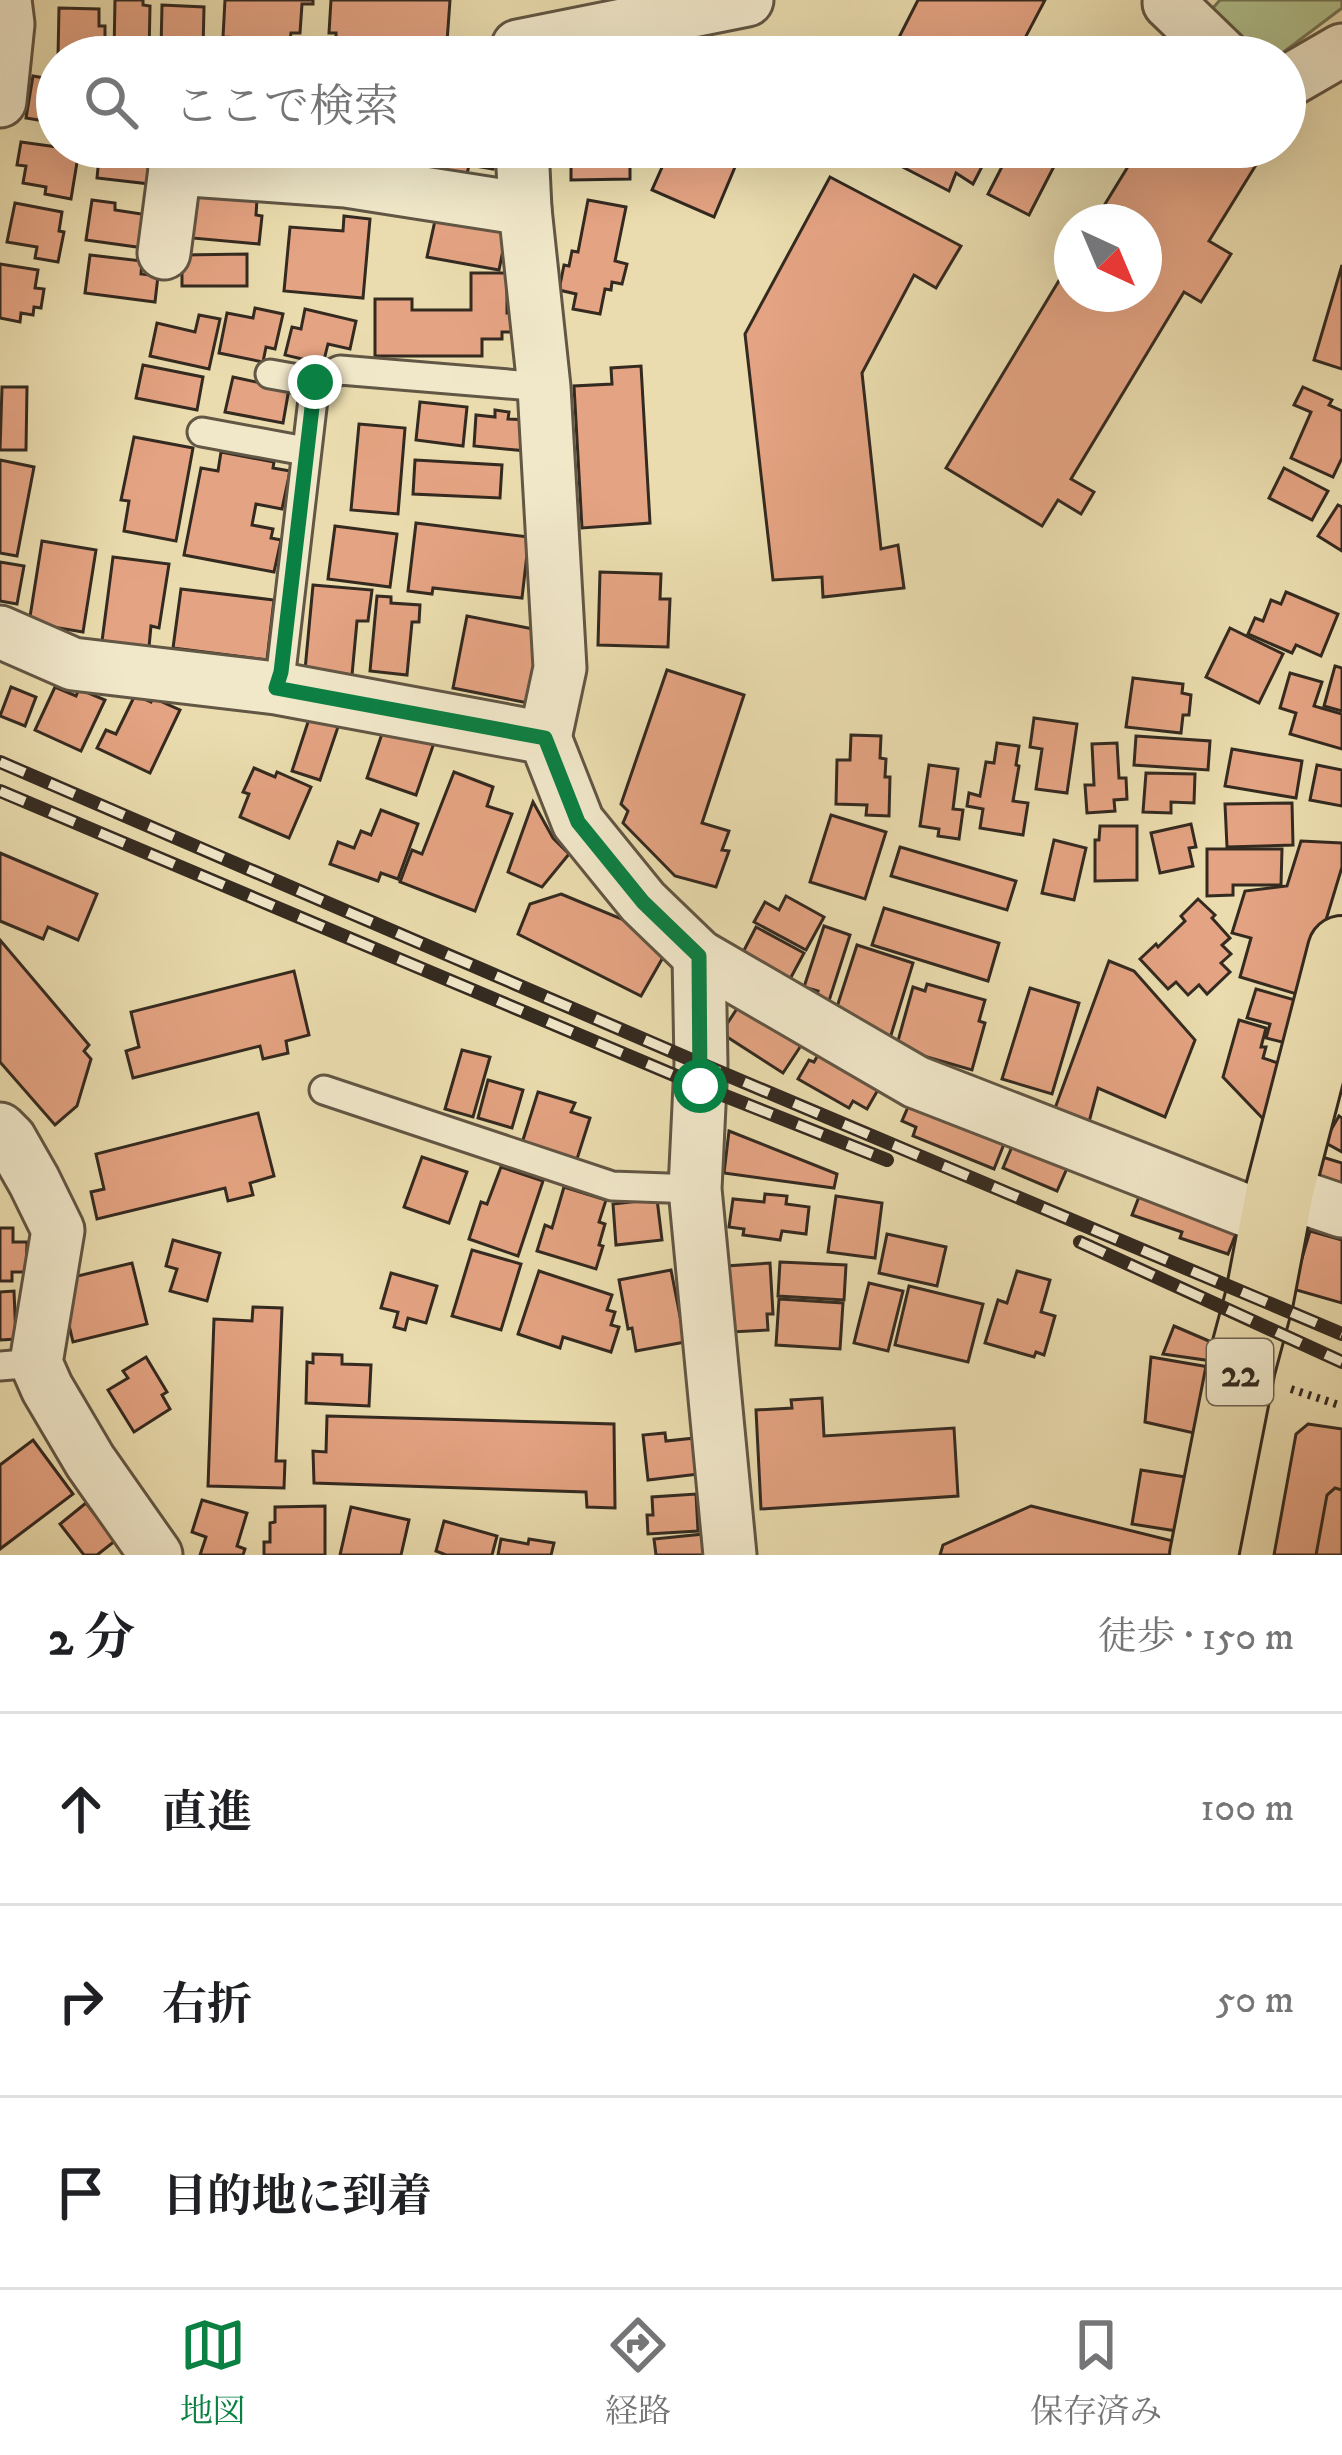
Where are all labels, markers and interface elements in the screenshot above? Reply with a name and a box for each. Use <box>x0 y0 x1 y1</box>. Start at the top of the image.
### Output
search box <box>36 36 1306 168</box>
icon: search <box>78 69 144 135</box>
text: ここで検索 <box>174 80 399 136</box>
north arrow <box>1054 204 1162 312</box>
route end <box>288 355 342 409</box>
route start <box>673 1059 727 1113</box>
road number: 22 <box>1207 1339 1273 1405</box>
text: 2 分 <box>48 1607 135 1671</box>
text: 徒歩 · 150 m <box>1098 1613 1294 1662</box>
icon: ahead <box>48 1776 114 1842</box>
text: 100 m <box>1200 1784 1294 1833</box>
text: 直進 <box>162 1786 252 1842</box>
icon: right <box>48 1968 114 2034</box>
text: 50 m <box>1216 1976 1294 2025</box>
text: 右折 <box>162 1978 252 2034</box>
icon: arrive <box>48 2160 114 2226</box>
text: 目的地に到着 <box>162 2170 432 2226</box>
tab: 地図 <box>180 2312 246 2433</box>
tab: 経路 <box>605 2312 671 2433</box>
tab: 保存済み <box>1030 2312 1162 2433</box>

